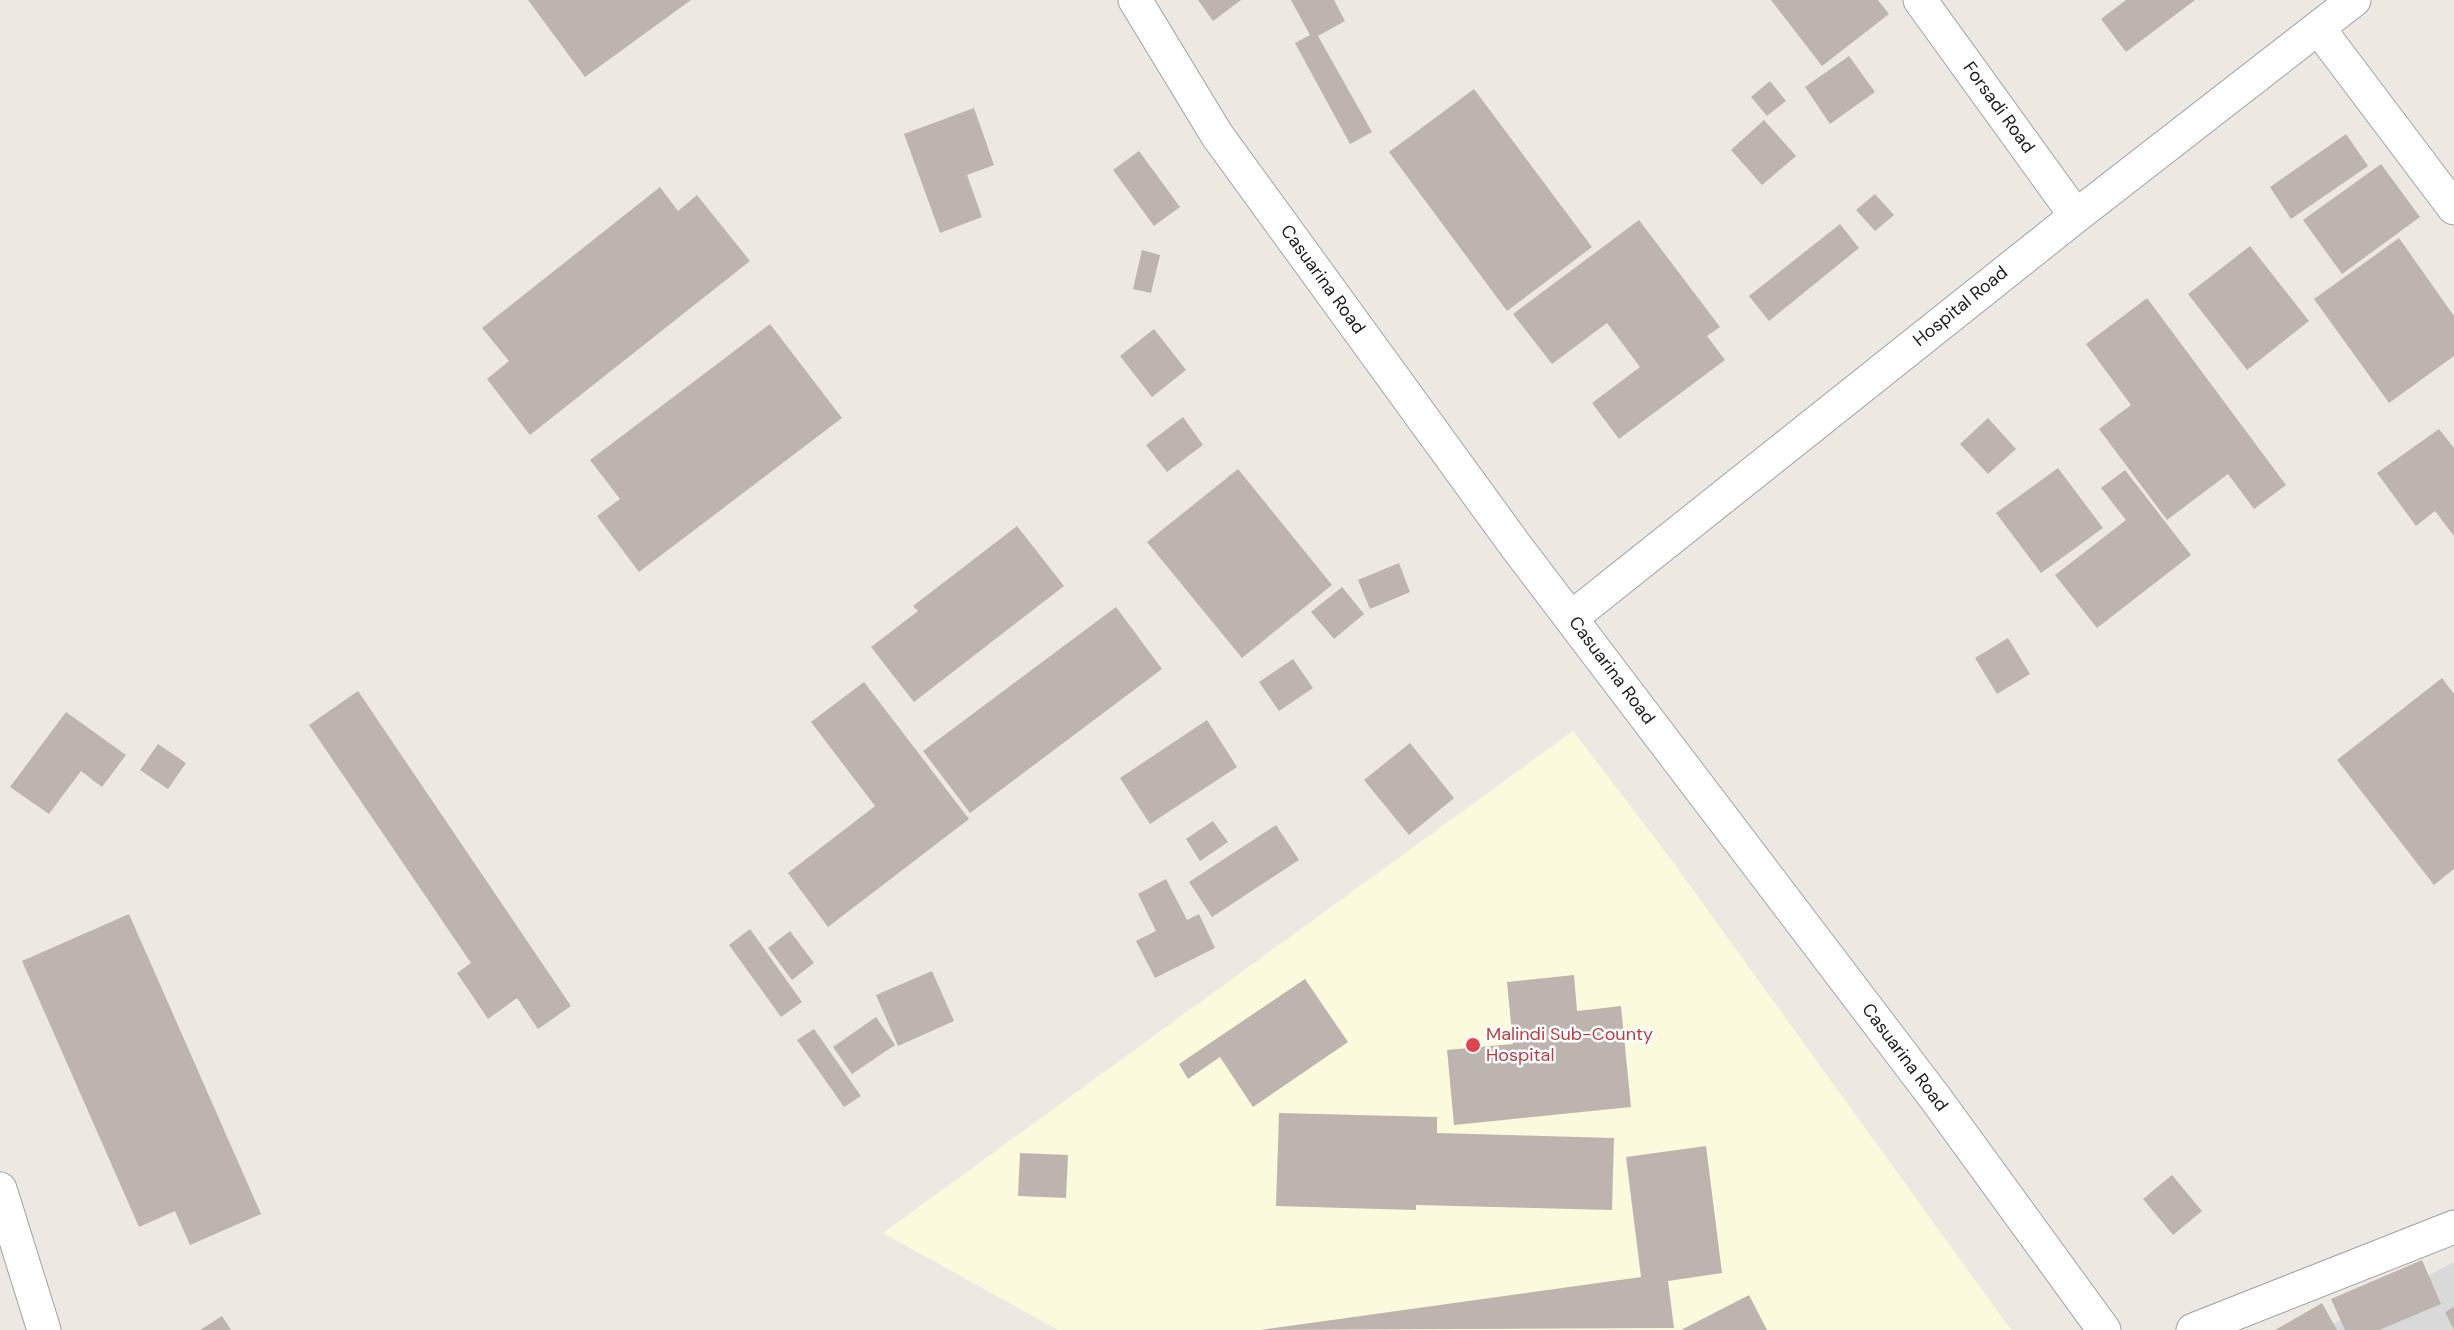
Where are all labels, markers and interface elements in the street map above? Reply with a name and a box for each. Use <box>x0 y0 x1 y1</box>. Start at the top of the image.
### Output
street label: Forsadi Road <box>1958 58 2038 158</box>
street label: Casuarina Road <box>1275 221 1369 339</box>
street label: Hospital Road <box>1909 262 2013 352</box>
street label: Casuarina Road <box>1563 613 1659 729</box>
street label: Casuarina Road <box>1856 1000 1952 1116</box>
place label: Malindi Sub-County Hospital <box>1486 1024 1653 1066</box>
marker: Malindi Sub-County Hospital <box>1464 1036 1482 1054</box>

